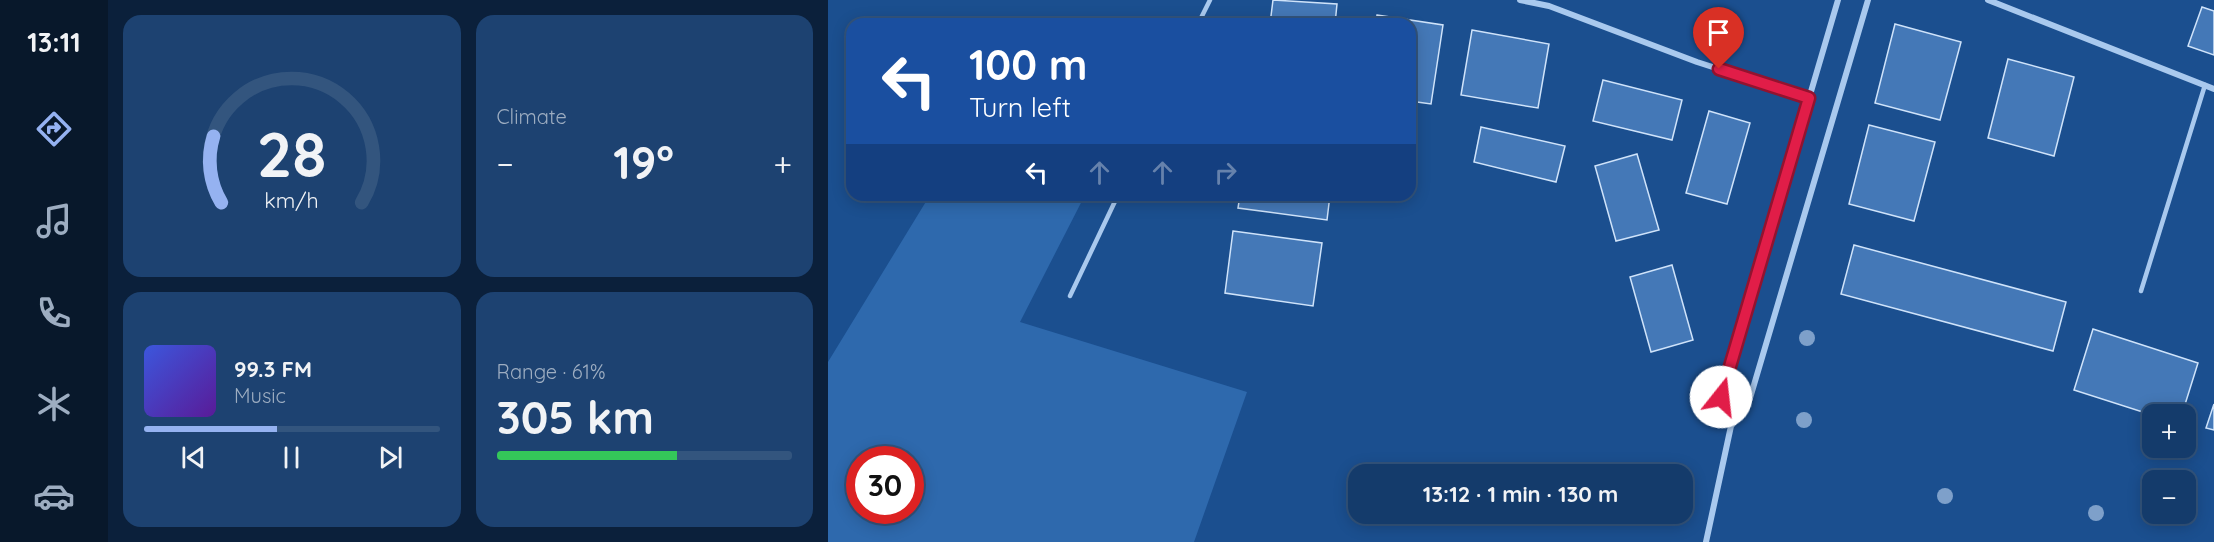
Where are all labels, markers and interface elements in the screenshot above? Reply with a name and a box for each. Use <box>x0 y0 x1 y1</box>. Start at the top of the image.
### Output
pin <box>1693 7 1744 69</box>
icon: arrive <box>1702 16 1735 49</box>
text: 13:11 <box>27 25 81 59</box>
text: 100 m <box>969 38 1087 91</box>
icon: left <box>870 42 948 120</box>
text: Turn left <box>969 90 1071 124</box>
text: Climate <box>497 104 567 129</box>
icon: directions <box>33 108 75 150</box>
text: 28 <box>257 115 327 193</box>
text: 19° <box>613 134 674 190</box>
text: − <box>497 143 514 184</box>
text: + <box>773 143 792 184</box>
icon: left <box>1020 156 1053 189</box>
icon: ahead <box>1083 156 1116 189</box>
icon: ahead <box>1146 156 1179 189</box>
icon: right <box>1209 156 1242 189</box>
text: km/h <box>265 187 319 213</box>
icon: music <box>33 200 75 242</box>
icon: phone <box>33 292 75 334</box>
text: 99.3 FM <box>234 355 312 383</box>
text: Range · 61% <box>497 359 605 384</box>
position arrow <box>1689 365 1753 429</box>
icon: climate <box>33 383 75 425</box>
text: Music <box>234 383 286 408</box>
text: 305 km <box>497 389 654 445</box>
map controls <box>2142 404 2196 524</box>
button: + <box>2142 404 2196 458</box>
icon: previous <box>177 441 210 474</box>
icon: pause <box>275 441 308 474</box>
icon: next <box>374 441 407 474</box>
speed limit sign: 30 <box>846 446 924 524</box>
button: − <box>2142 470 2196 524</box>
icon: car <box>33 475 75 517</box>
text: 13:12 · 1 min · 130 m <box>1423 480 1618 508</box>

